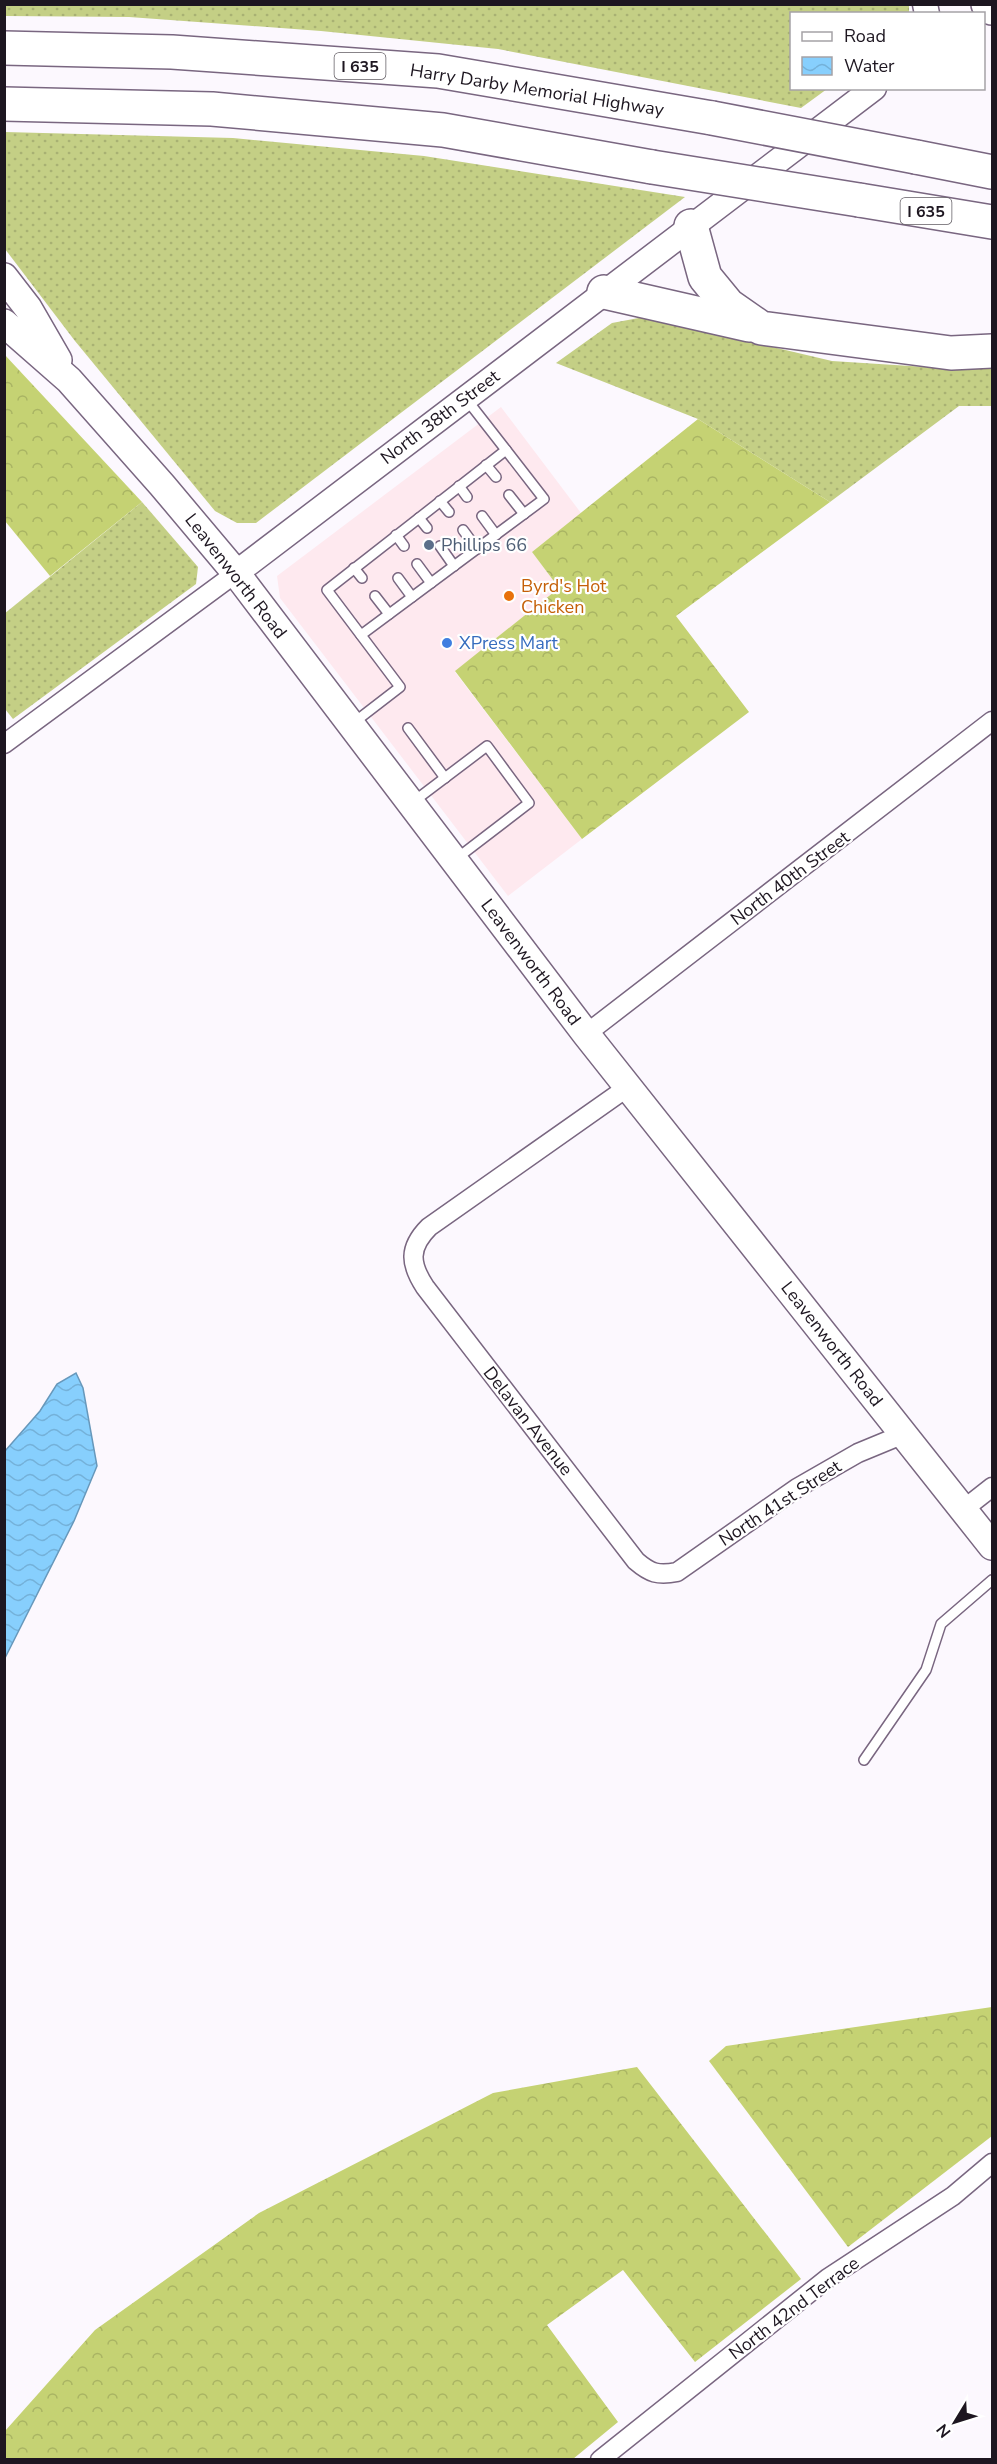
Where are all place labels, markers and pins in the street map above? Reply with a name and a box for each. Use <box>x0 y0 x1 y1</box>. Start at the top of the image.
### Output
place label: Phillips 66 <box>441 533 527 557</box>
marker: Phillips 66 <box>422 538 436 552</box>
place label: Byrd's Hot Chicken <box>521 574 607 619</box>
marker: Byrd's Hot Chicken <box>502 589 516 603</box>
place label: XPress Mart <box>459 631 559 655</box>
marker: XPress Mart <box>440 636 454 650</box>

